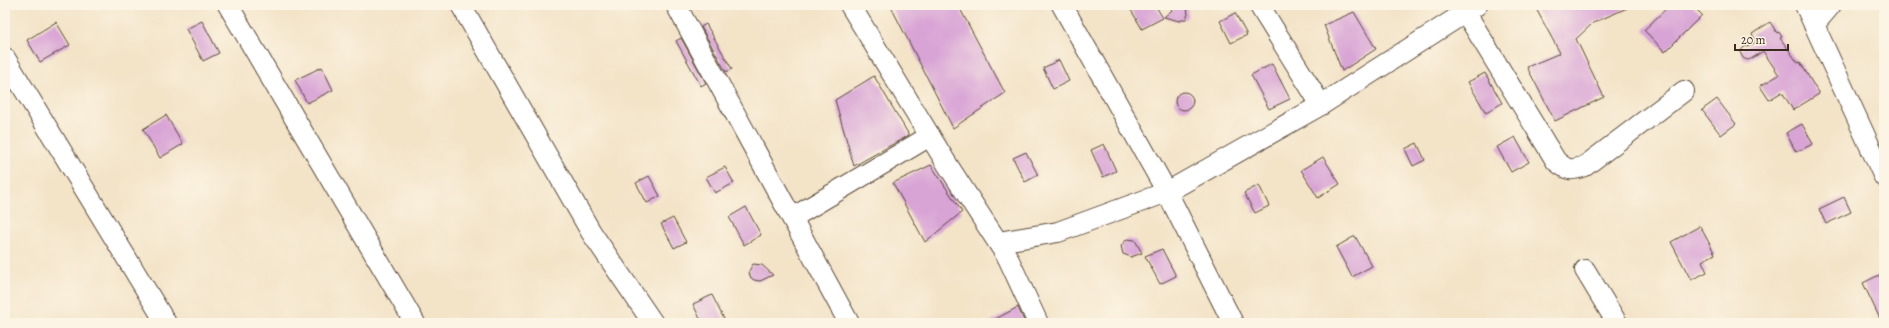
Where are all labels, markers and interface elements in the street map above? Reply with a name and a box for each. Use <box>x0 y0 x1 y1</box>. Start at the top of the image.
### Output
scale bar <box>1735 26 1788 52</box>
text: 20 m <box>1741 32 1765 48</box>

